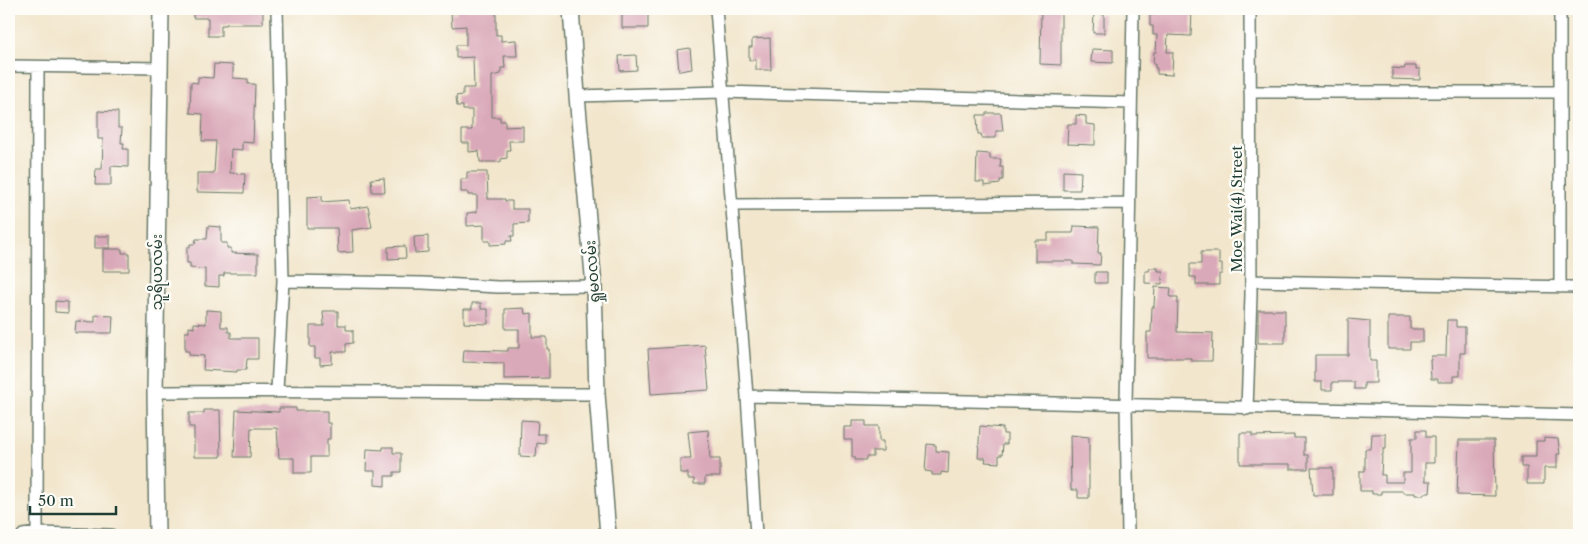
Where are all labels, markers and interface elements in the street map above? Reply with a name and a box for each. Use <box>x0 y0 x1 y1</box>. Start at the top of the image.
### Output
street label: Moe Wai(4) Street <box>1227 145 1246 273</box>
street label: သူရိယလမ်း <box>147 234 169 310</box>
street label: ရှုမဝလမ်း <box>580 239 607 304</box>
scale bar <box>30 484 116 516</box>
text: 50 m <box>38 491 74 510</box>

